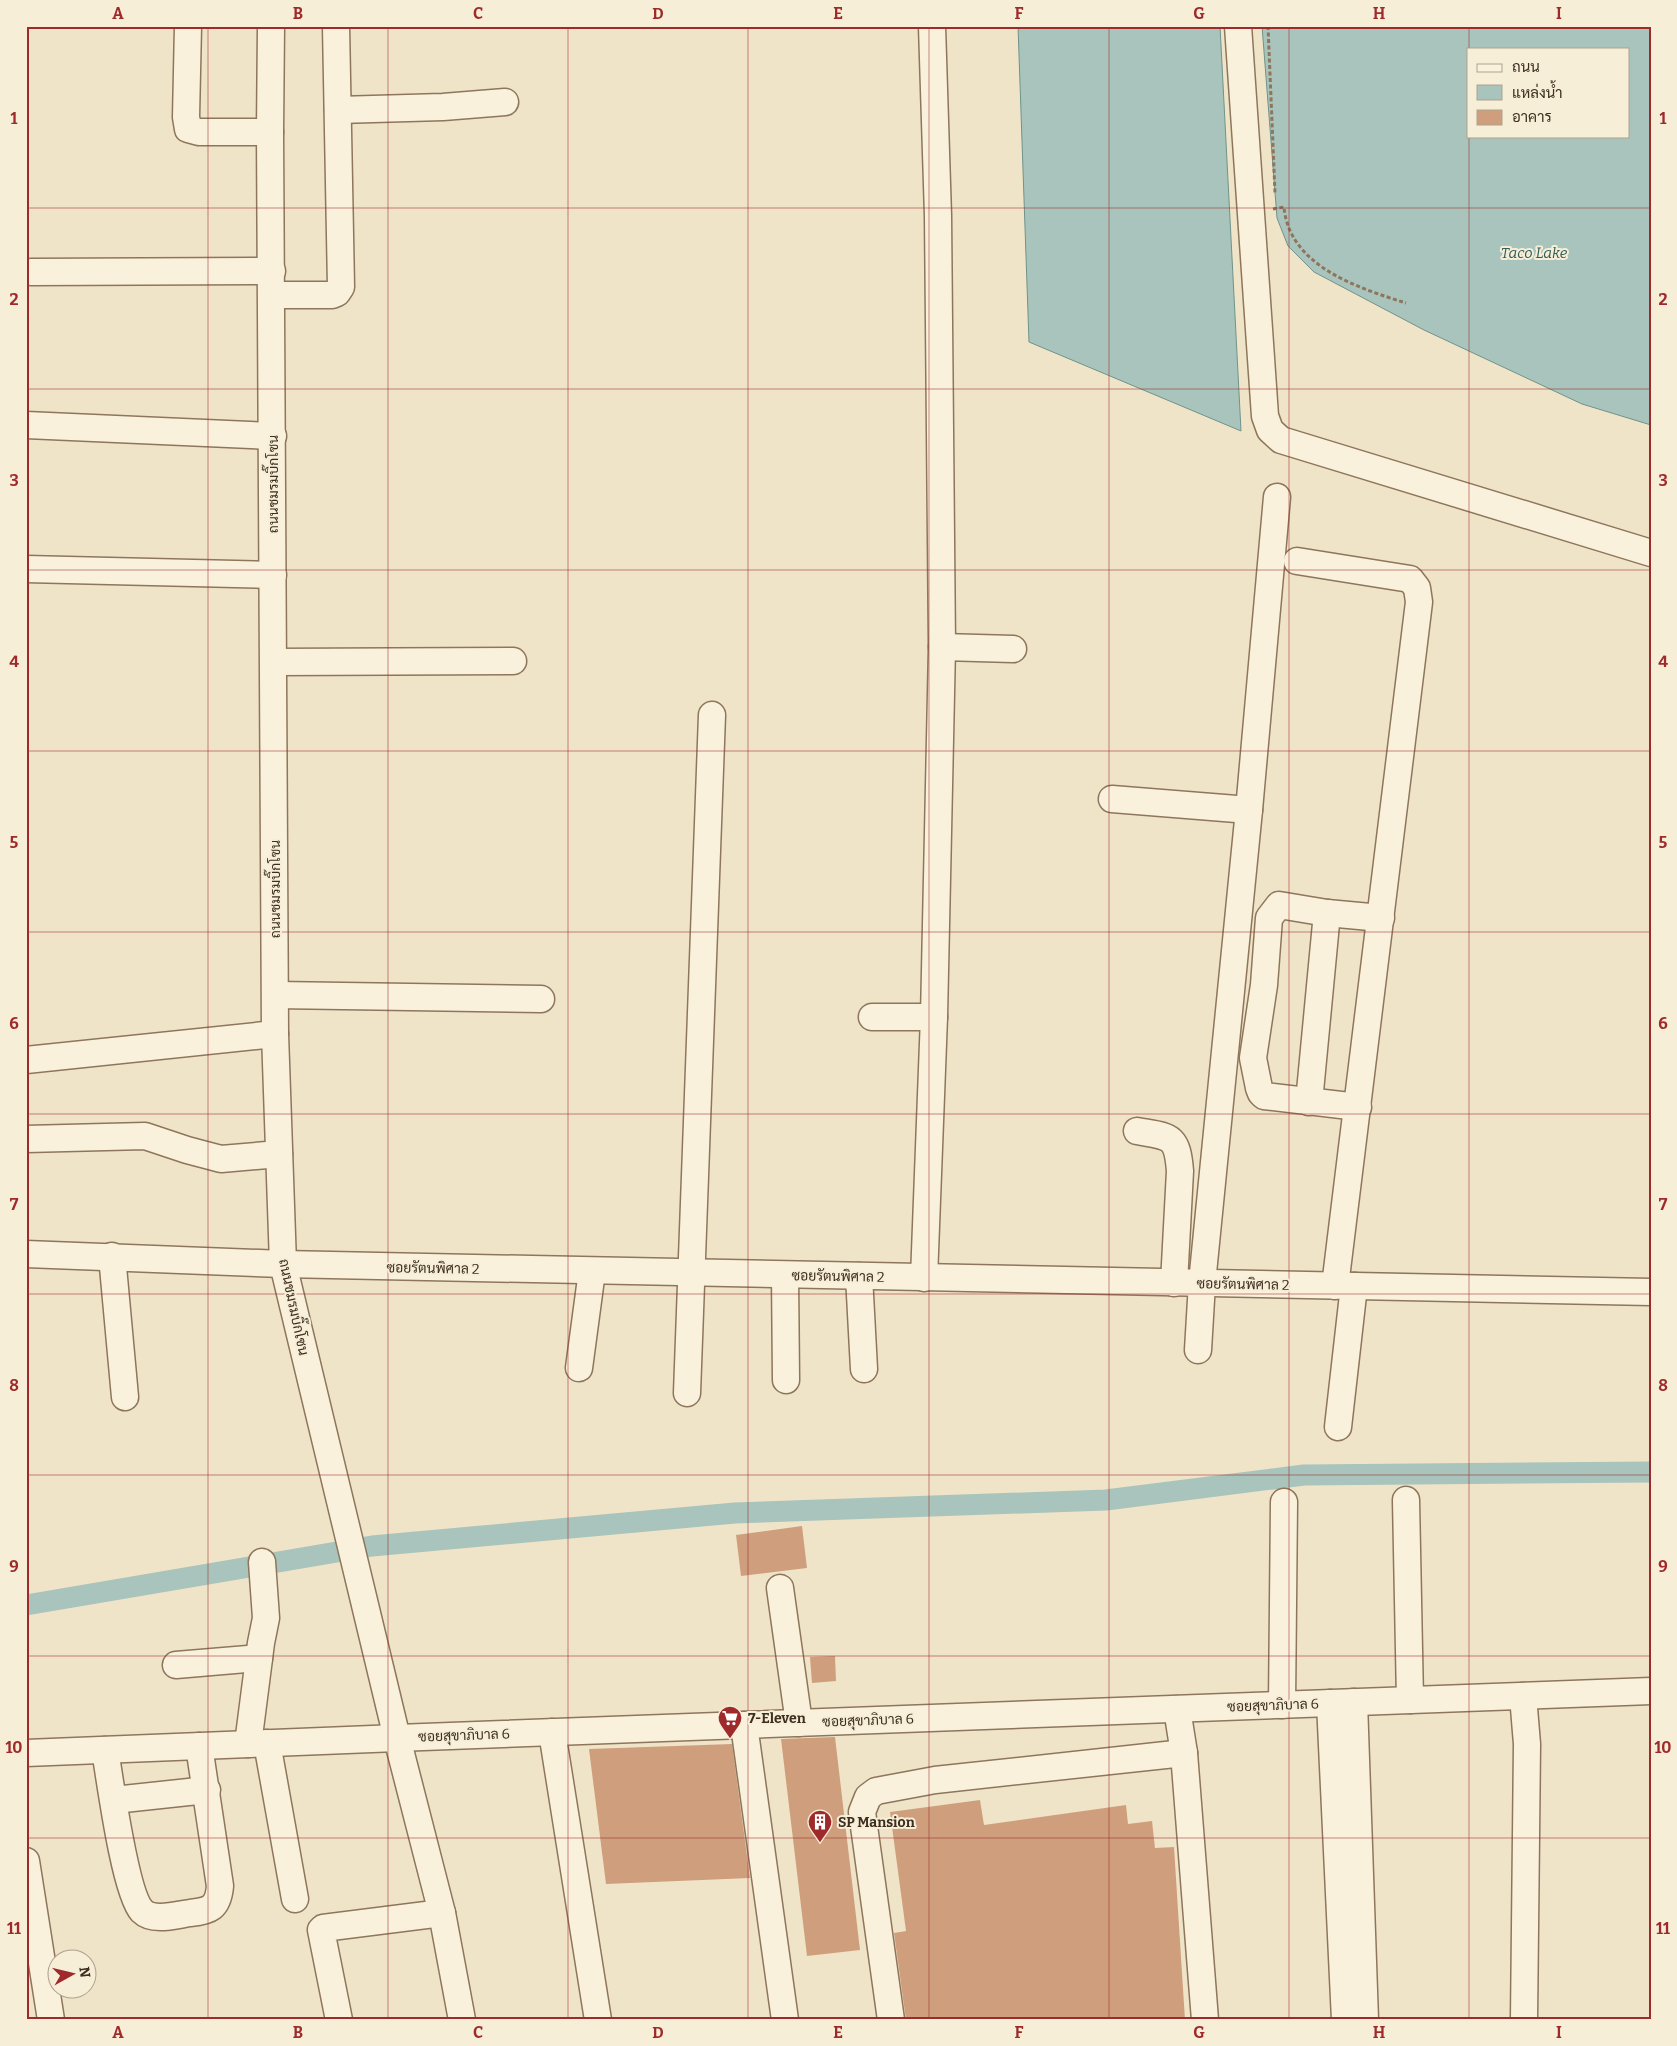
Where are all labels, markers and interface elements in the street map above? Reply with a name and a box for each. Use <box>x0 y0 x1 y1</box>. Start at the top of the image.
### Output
text: A <box>112 4 124 23</box>
text: B <box>293 4 303 23</box>
text: C <box>473 4 483 23</box>
text: D <box>652 4 664 23</box>
text: E <box>833 4 843 23</box>
text: F <box>1015 4 1024 23</box>
text: G <box>1193 4 1205 23</box>
text: H <box>1373 4 1386 23</box>
text: I <box>1556 4 1562 23</box>
legend <box>1467 48 1630 138</box>
text: ถนน <box>1512 58 1540 76</box>
text: แหล่งน้ำ <box>1512 80 1563 102</box>
text: อาคาร <box>1512 108 1552 126</box>
text: 1 <box>11 109 18 128</box>
text: 1 <box>1660 109 1667 128</box>
water label: Taco Lake <box>1501 244 1568 262</box>
text: 2 <box>9 290 19 309</box>
text: 2 <box>1658 290 1668 309</box>
street label: ถนนชมรมบิ๊กโซน <box>261 435 282 533</box>
text: 3 <box>9 471 19 490</box>
text: 3 <box>1658 471 1668 490</box>
text: 4 <box>9 652 19 671</box>
text: 4 <box>1658 652 1668 671</box>
text: 5 <box>10 833 19 852</box>
text: 5 <box>1659 833 1668 852</box>
street label: ถนนชมรมบิ๊กโซน <box>263 840 284 938</box>
text: 6 <box>9 1014 19 1033</box>
text: 6 <box>1658 1014 1668 1033</box>
text: 7 <box>10 1195 19 1214</box>
text: 7 <box>1659 1195 1668 1214</box>
street label: ถนนชมรมบิ๊กโซน <box>275 1256 316 1357</box>
street label: ซอยรัตนพิศาล 2 <box>386 1259 480 1278</box>
street label: ซอยรัตนพิศาล 2 <box>791 1267 885 1286</box>
street label: ซอยรัตนพิศาล 2 <box>1196 1275 1290 1294</box>
text: 8 <box>9 1376 19 1395</box>
text: 8 <box>1658 1376 1668 1395</box>
text: 9 <box>9 1557 19 1576</box>
text: 9 <box>1658 1557 1668 1576</box>
street label: ซอยสุขาภิบาล 6 <box>1227 1695 1319 1717</box>
supermarket icon: 7-Eleven <box>717 1705 743 1739</box>
place label: 7-Eleven <box>748 1710 806 1727</box>
street label: ซอยสุขาภิบาล 6 <box>822 1710 914 1732</box>
street label: ซอยสุขาภิบาล 6 <box>418 1725 510 1747</box>
text: 10 <box>5 1738 23 1757</box>
text: 10 <box>1654 1738 1672 1757</box>
building icon: SP Mansion <box>807 1809 833 1843</box>
place label: SP Mansion <box>838 1814 915 1831</box>
text: 11 <box>7 1919 21 1938</box>
text: 11 <box>1656 1919 1670 1938</box>
north arrow <box>48 1948 98 1998</box>
text: N <box>75 1966 94 1979</box>
text: A <box>112 2023 124 2042</box>
text: B <box>293 2023 303 2042</box>
text: C <box>473 2023 483 2042</box>
text: D <box>652 2023 664 2042</box>
text: E <box>833 2023 843 2042</box>
text: F <box>1015 2023 1024 2042</box>
text: G <box>1193 2023 1205 2042</box>
text: H <box>1373 2023 1386 2042</box>
text: I <box>1556 2023 1562 2042</box>

